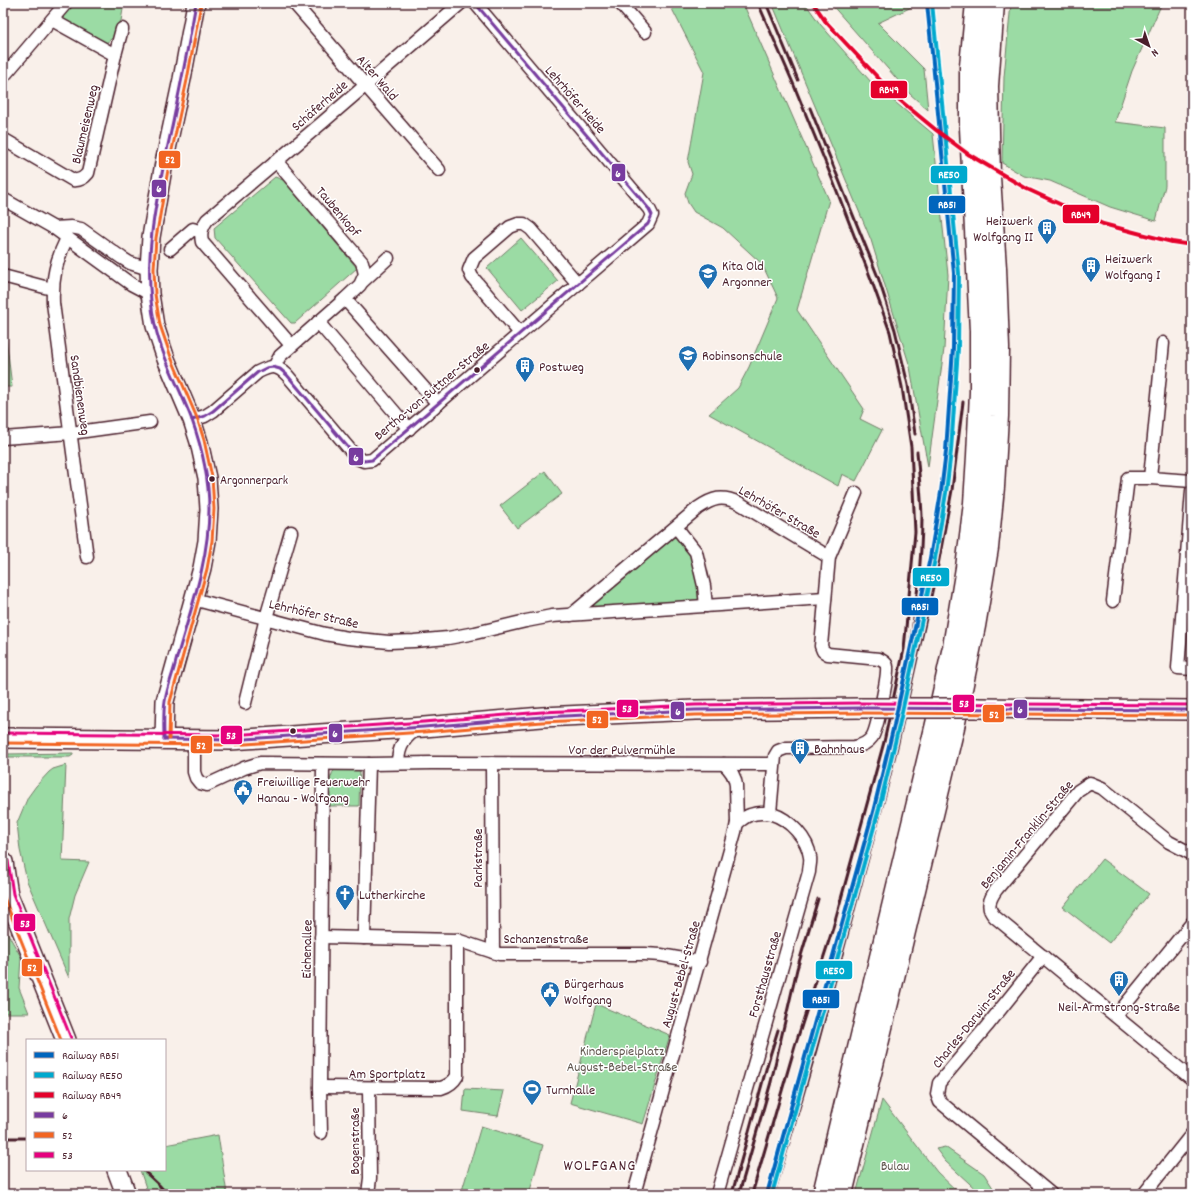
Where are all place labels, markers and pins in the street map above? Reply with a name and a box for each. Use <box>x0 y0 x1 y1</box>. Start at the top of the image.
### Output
place label: Heizwerk Wolfgang II <box>973 212 1034 248</box>
building icon: Heizwerk Wolfgang II <box>1036 217 1058 245</box>
place label: Heizwerk Wolfgang I <box>1105 250 1161 286</box>
building icon: Heizwerk Wolfgang I <box>1080 255 1102 283</box>
place label: Kita Old Argonner <box>722 257 772 293</box>
school or university icon: Kita Old Argonner <box>697 262 719 290</box>
school or university icon: Robinsonschule <box>677 344 699 372</box>
place label: Robinsonschule <box>702 347 782 367</box>
building icon: Postweg <box>514 355 536 383</box>
place label: Postweg <box>539 358 584 378</box>
unlabelled marker <box>472 365 482 375</box>
place label: Argonnerpark <box>220 472 288 491</box>
marker: Argonnerpark <box>207 474 217 484</box>
unlabelled marker <box>288 726 298 736</box>
building icon: Bahnhaus <box>789 737 811 765</box>
place label: Bahnhaus <box>814 740 865 760</box>
place label: Freiwillige Feuerwehr Hanau - Wolfgang <box>257 773 371 809</box>
public building icon: Freiwillige Feuerwehr Hanau - Wolfgang <box>232 778 254 806</box>
church icon: Lutherkirche <box>334 883 356 911</box>
place label: Lutherkirche <box>359 886 425 906</box>
building icon: Neil-Armstrong-Straße <box>1108 969 1130 997</box>
place label: Bürgerhaus Wolfgang <box>564 975 624 1011</box>
public building icon: Bürgerhaus Wolfgang <box>539 980 561 1008</box>
place label: Neil-Armstrong-Straße <box>1058 998 1180 1018</box>
sports icon: Turnhalle <box>521 1078 543 1106</box>
place label: Turnhalle <box>546 1081 595 1101</box>

